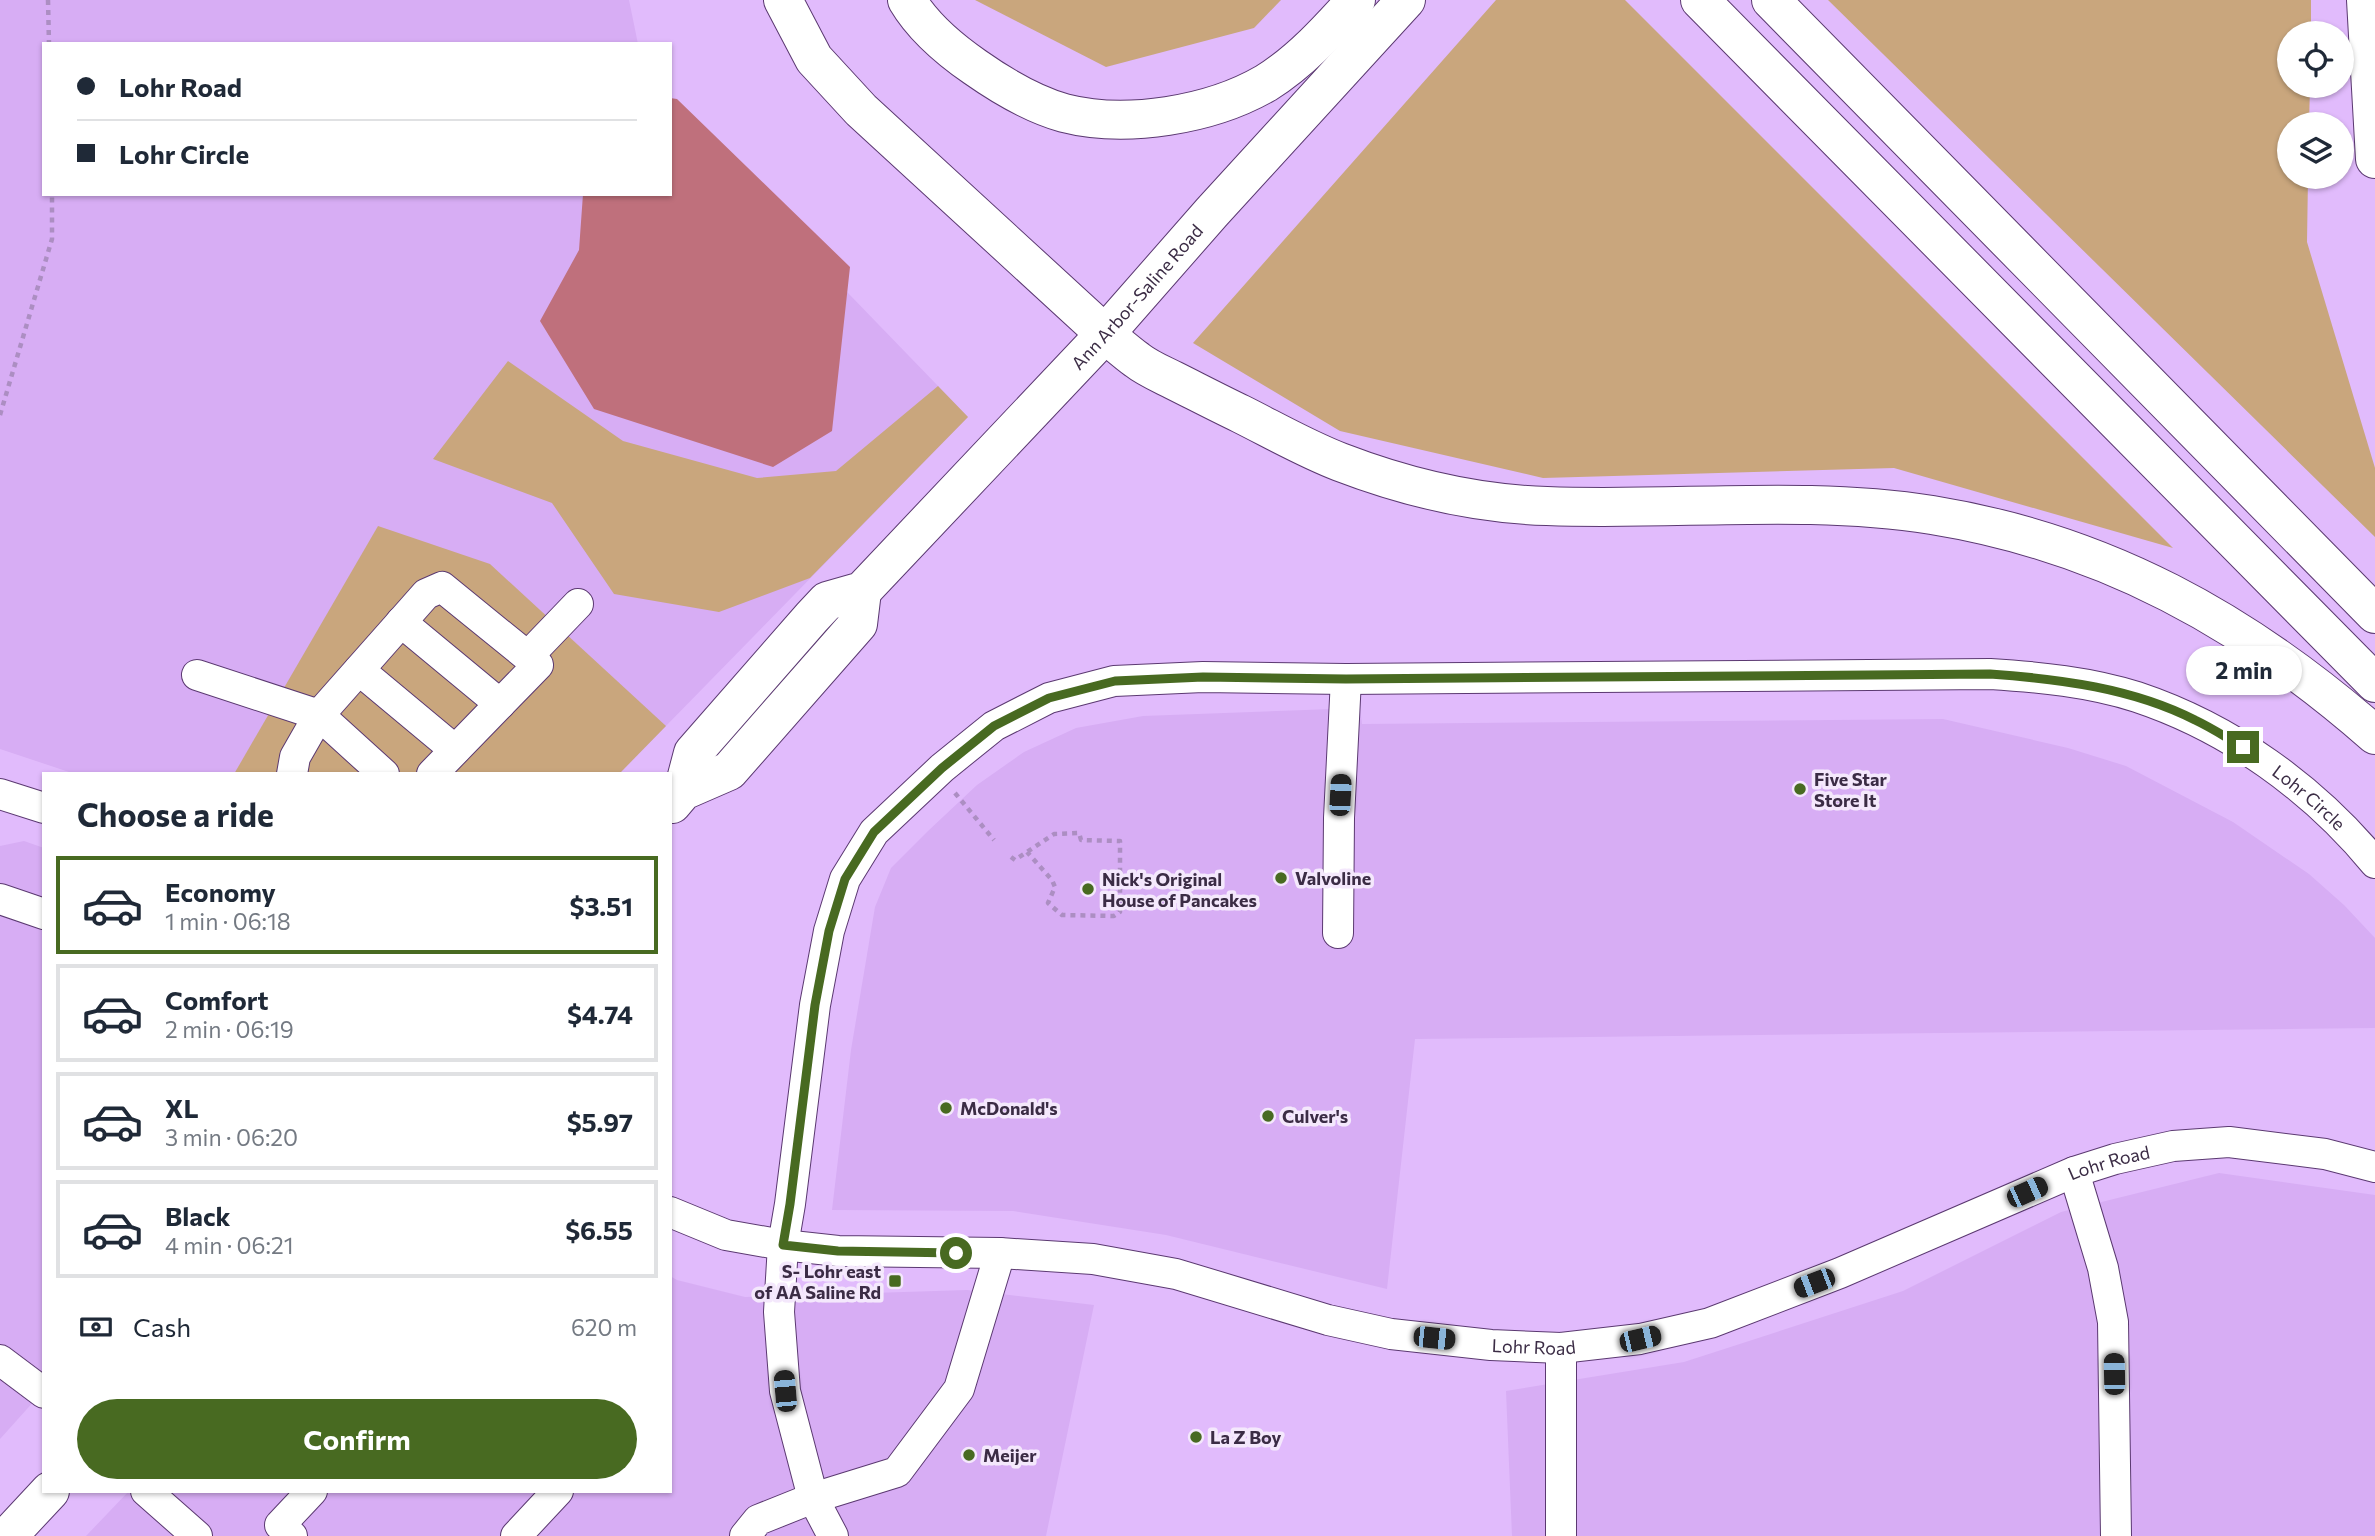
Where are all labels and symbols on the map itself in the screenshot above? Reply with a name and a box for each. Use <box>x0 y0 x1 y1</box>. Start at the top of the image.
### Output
street label: Ann Arbor-Saline Road <box>1066 220 1207 374</box>
callout: 2 min <box>2185 646 2301 694</box>
route end <box>2227 731 2259 763</box>
street label: Lohr Circle <box>2268 760 2350 835</box>
place label: Five Star Store It <box>1814 768 1887 811</box>
car <box>1329 773 1352 817</box>
marker: Five Star Store It <box>1792 781 1808 797</box>
place label: Valvoline <box>1295 867 1371 889</box>
place label: Nick's Original House of Pancakes <box>1102 868 1257 911</box>
marker: Valvoline <box>1273 870 1289 886</box>
marker: Nick's Original House of Pancakes <box>1080 881 1096 897</box>
place label: McDonald's <box>960 1097 1058 1119</box>
marker: McDonald's <box>938 1100 954 1116</box>
place label: Culver's <box>1282 1105 1348 1127</box>
marker: Culver's <box>1260 1108 1276 1124</box>
street label: Lohr Road <box>2064 1141 2152 1184</box>
car <box>2004 1174 2051 1210</box>
route start <box>940 1237 972 1269</box>
place label: S- Lohr east of AA Saline Rd <box>754 1260 881 1303</box>
car <box>1791 1266 1838 1300</box>
marker: S- Lohr east of AA Saline Rd <box>887 1273 903 1289</box>
car <box>1618 1324 1663 1354</box>
car <box>1413 1325 1456 1351</box>
street label: Lohr Road <box>1491 1334 1577 1359</box>
car <box>2104 1353 2125 1395</box>
car <box>773 1369 798 1413</box>
place label: La Z Boy <box>1210 1426 1281 1448</box>
marker: La Z Boy <box>1188 1429 1204 1445</box>
place label: Meijer <box>983 1444 1037 1466</box>
marker: Meijer <box>961 1447 977 1463</box>

